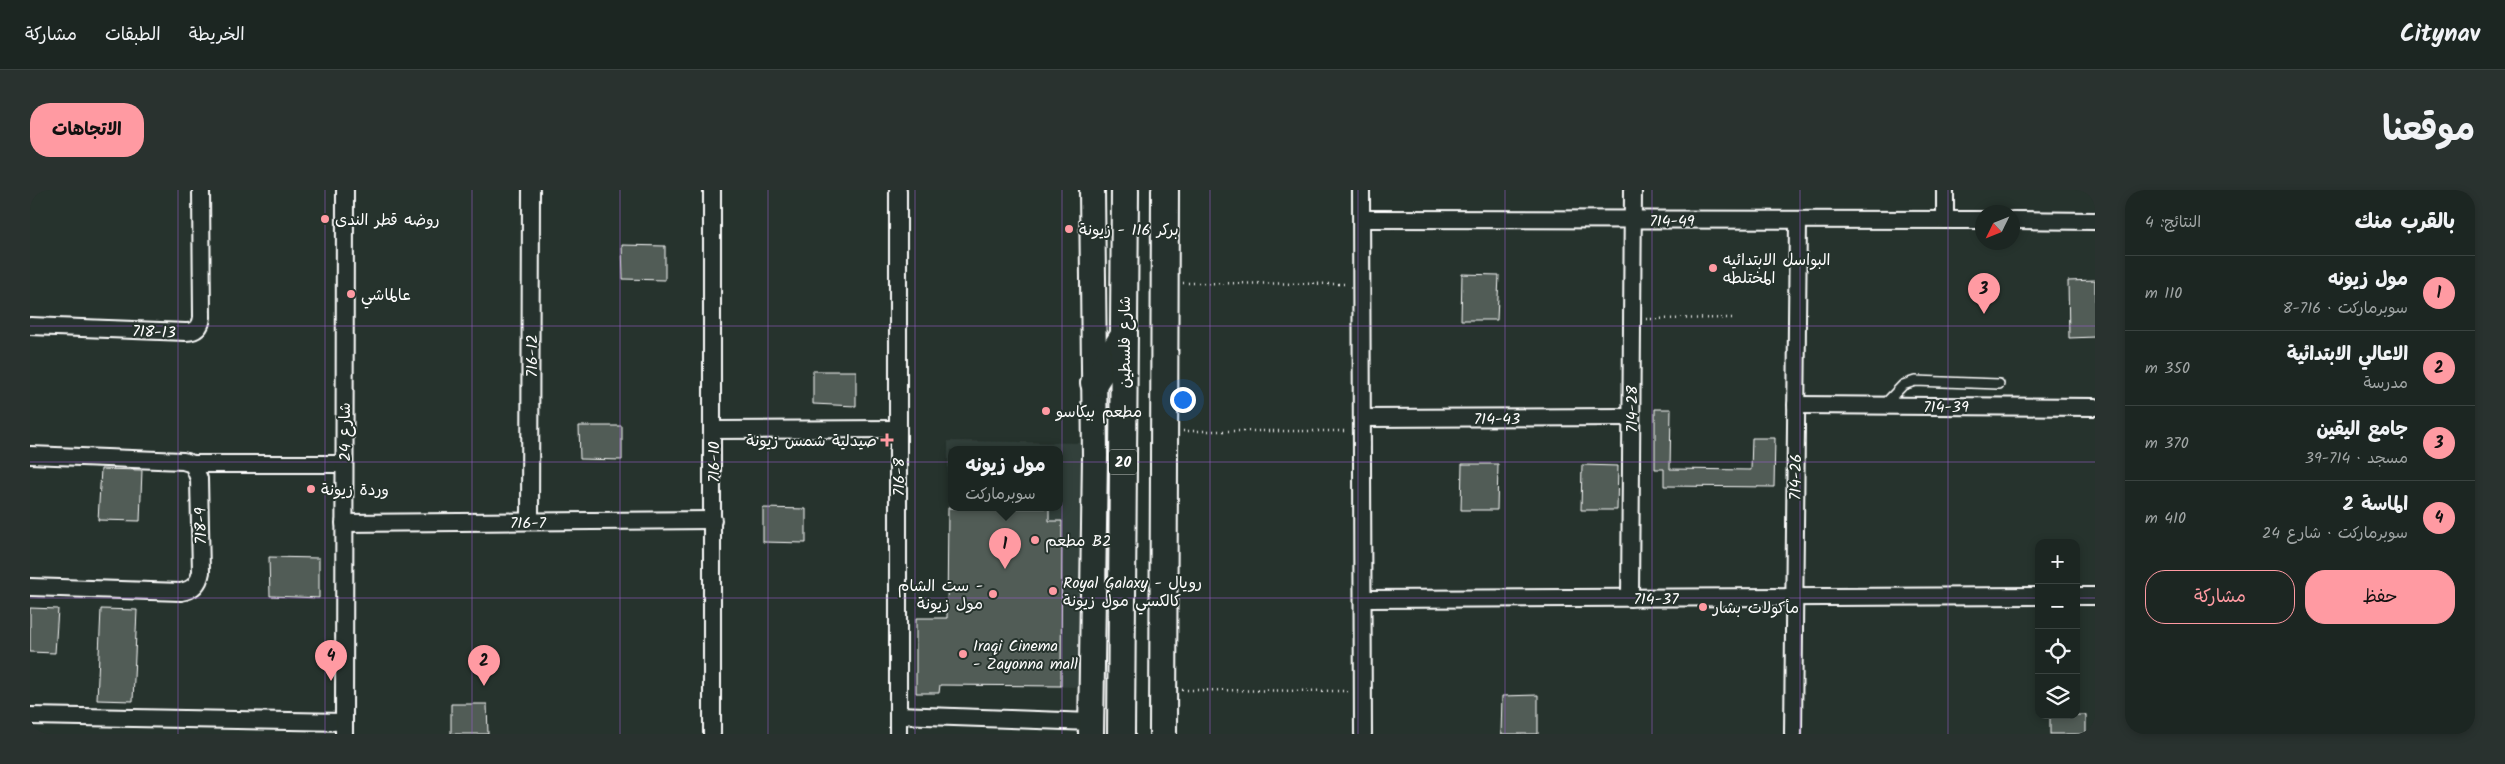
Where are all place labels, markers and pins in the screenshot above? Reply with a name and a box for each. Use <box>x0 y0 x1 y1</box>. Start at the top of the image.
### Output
place label: روضه قطر الندى <box>335 208 440 233</box>
marker: روضه قطر الندى <box>319 213 331 225</box>
place label: بركر 116 - زيونة <box>1079 218 1179 243</box>
marker: بركر 116 - زيونة <box>1063 223 1075 235</box>
place label: البواسل الابتدائيه المختلطه <box>1723 248 1831 291</box>
marker: البواسل الابتدائيه المختلطه <box>1707 262 1719 274</box>
pin: 3 <box>1968 273 2000 314</box>
place label: عالماشي <box>361 283 411 309</box>
marker: عالماشي <box>345 288 357 300</box>
place label: مطعم بيكاسو <box>1054 400 1142 425</box>
marker: مطعم بيكاسو <box>1040 405 1052 417</box>
place label: صيدلية شمس زيونة <box>746 429 877 454</box>
marker: صيدلية شمس زيونة <box>881 434 893 446</box>
place label: وردة زيونة <box>321 478 389 503</box>
marker: وردة زيونة <box>305 483 317 495</box>
pin: 1 <box>989 528 1021 569</box>
place label: مطعم B2 <box>1045 529 1111 554</box>
marker: مطعم B2 <box>1029 534 1041 546</box>
place label: Royal Galaxy - رويال كالكسي مول زيونة <box>1063 571 1202 615</box>
place label: ست الشام - مول زيونة <box>898 574 983 617</box>
marker: Royal Galaxy - رويال كالكسي مول زيونة <box>1047 585 1059 597</box>
marker: ست الشام - مول زيونة <box>987 588 999 600</box>
place label: مأكولات بشار <box>1711 596 1799 621</box>
marker: مأكولات بشار <box>1697 601 1709 613</box>
place label: Iraqi Cinema - Zayonna mall <box>973 634 1078 677</box>
pin: 4 <box>315 640 347 681</box>
pin: 2 <box>468 645 500 686</box>
marker: Iraqi Cinema - Zayonna mall <box>957 648 969 660</box>

